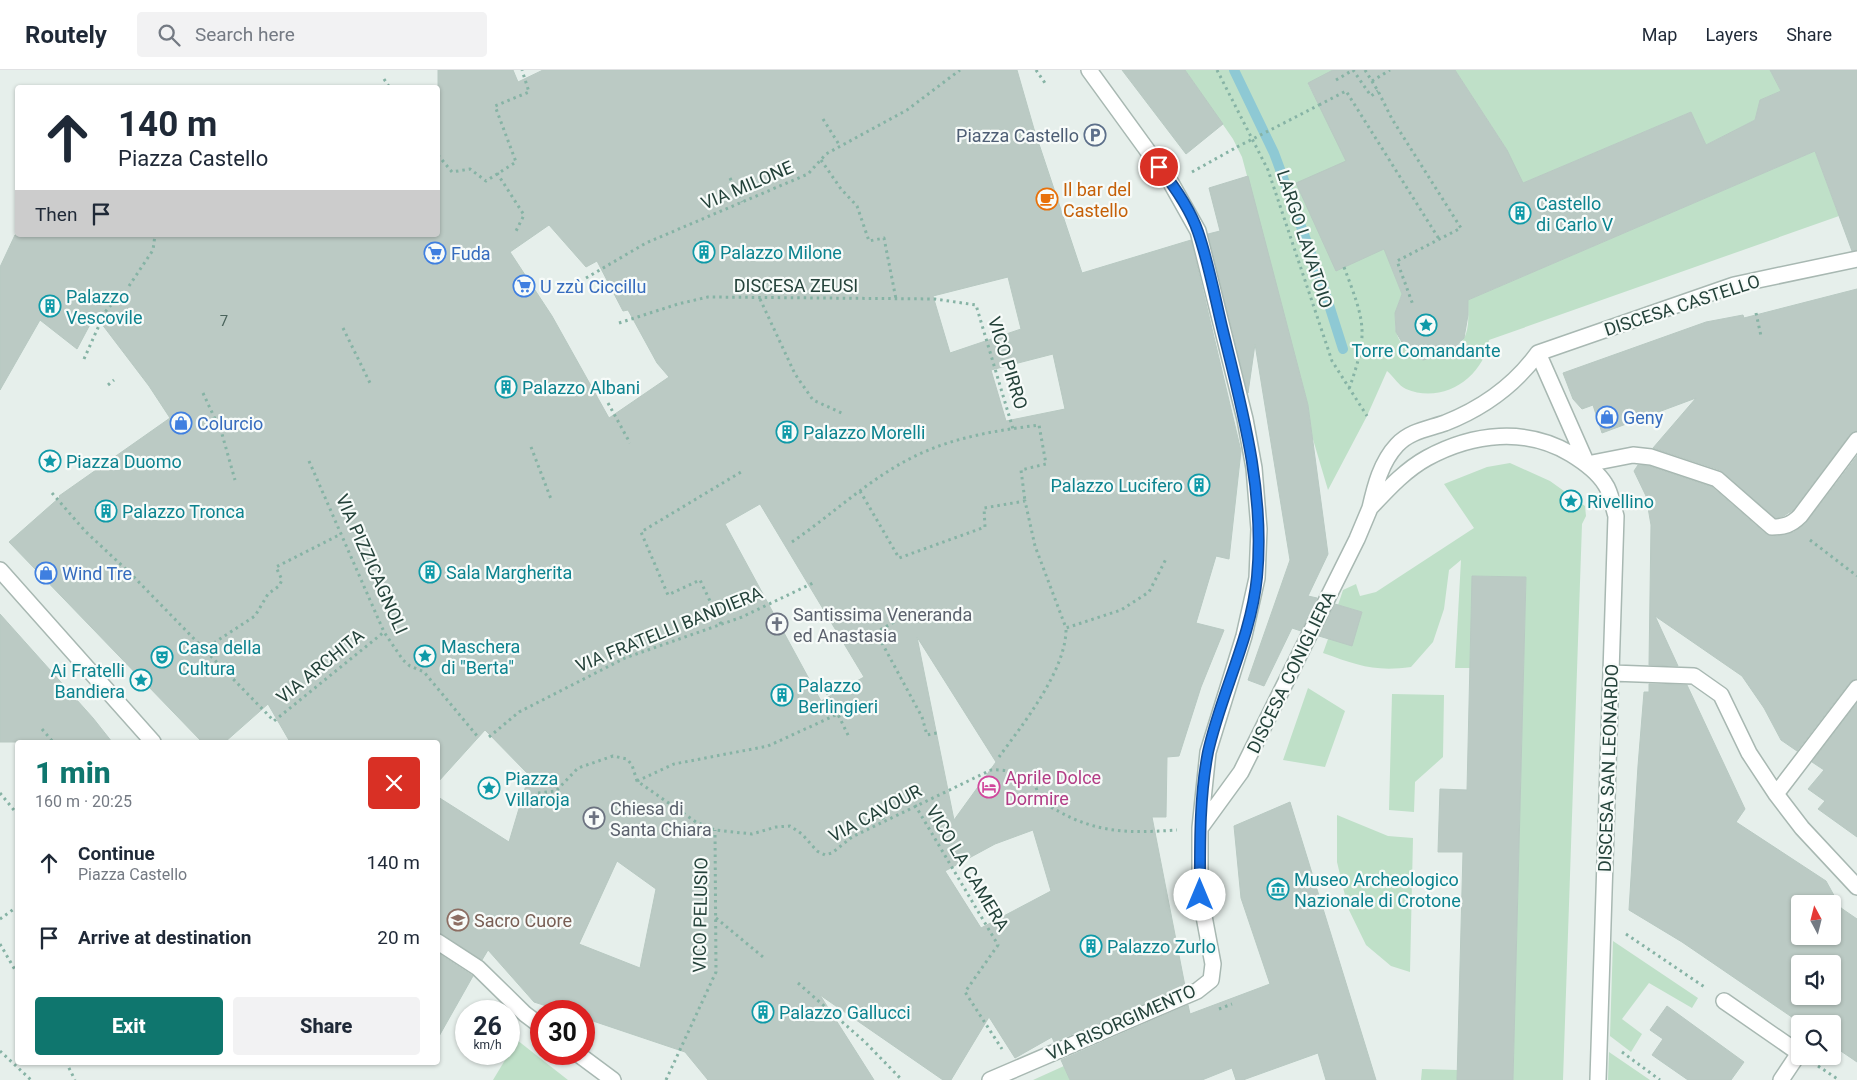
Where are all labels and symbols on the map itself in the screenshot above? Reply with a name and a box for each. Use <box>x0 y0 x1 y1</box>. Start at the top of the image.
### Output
parking icon: Piazza Castello <box>1083 123 1107 147</box>
place label: Piazza Castello <box>956 125 1079 146</box>
pin <box>1138 146 1180 188</box>
street label: VIA MILONE <box>698 156 796 214</box>
street label: LARGO LAVATOIO <box>1273 167 1337 311</box>
place label: Il bar del Castello <box>1063 179 1131 221</box>
cafe icon: Il bar del Castello <box>1035 187 1059 211</box>
place label: Castello di Carlo V <box>1536 193 1614 235</box>
building icon: Castello di Carlo V <box>1508 201 1532 225</box>
building icon: Palazzo Milone <box>692 240 716 264</box>
supermarket icon: Fuda <box>423 241 447 265</box>
place label: Palazzo Milone <box>720 242 842 263</box>
place label: Fuda <box>451 243 491 264</box>
street label: DISCESA CASTELLO <box>1601 270 1763 340</box>
supermarket icon: U zzù Ciccillu <box>512 274 536 298</box>
street label: DISCESA ZEUSI <box>734 275 858 296</box>
place label: U zzù Ciccillu <box>540 276 646 297</box>
place label: Palazzo Vescovile <box>66 286 142 328</box>
building icon: Palazzo Vescovile <box>38 294 62 318</box>
house number: 7 <box>220 312 228 330</box>
place icon: Torre Comandante <box>1414 313 1438 337</box>
street label: VICO PIRRO <box>984 314 1032 412</box>
place label: Torre Comandante <box>1352 340 1501 361</box>
building icon: Palazzo Albani <box>494 375 518 399</box>
place label: Palazzo Albani <box>522 377 640 398</box>
shop icon: Geny <box>1595 405 1619 429</box>
place label: Geny <box>1623 407 1664 428</box>
shop icon: Colurcio <box>169 411 193 435</box>
place label: Colurcio <box>197 413 263 434</box>
building icon: Palazzo Morelli <box>775 420 799 444</box>
place label: Palazzo Morelli <box>803 422 925 443</box>
place icon: Piazza Duomo <box>38 449 62 473</box>
place label: Piazza Duomo <box>66 451 182 472</box>
building icon: Palazzo Lucifero <box>1187 473 1211 497</box>
place label: Palazzo Lucifero <box>1051 475 1183 496</box>
place icon: Rivellino <box>1559 489 1583 513</box>
street label: VIA PIZZICAGNOLI <box>332 491 412 637</box>
place label: Rivellino <box>1587 491 1654 512</box>
building icon: Palazzo Tronca <box>94 499 118 523</box>
place label: Palazzo Tronca <box>122 501 245 522</box>
building icon: Sala Margherita <box>418 560 442 584</box>
shop icon: Wind Tre <box>34 561 58 585</box>
place label: Sala Margherita <box>446 562 572 583</box>
place label: Wind Tre <box>62 563 132 584</box>
street label: VIA FRATELLI BANDIERA <box>573 582 766 676</box>
street label: DISCESA CONIGLIERA <box>1243 587 1340 757</box>
place label: Santissima Veneranda ed Anastasia <box>793 604 972 646</box>
church icon: Santissima Veneranda ed Anastasia <box>765 612 789 636</box>
street label: VIA ARCHITA <box>272 624 368 708</box>
place label: Maschera di "Berta" <box>441 636 520 678</box>
place label: Casa della Cultura <box>178 637 261 679</box>
place icon: Maschera di "Berta" <box>413 644 437 668</box>
theatre icon: Casa della Cultura <box>150 645 174 669</box>
place label: Ai Fratelli Bandiera <box>51 660 125 702</box>
street label: DISCESA SAN LEONARDO <box>1594 664 1622 872</box>
place icon: Ai Fratelli Bandiera <box>129 668 153 692</box>
place label: Palazzo Berlingieri <box>798 675 878 717</box>
building icon: Palazzo Berlingieri <box>770 683 794 707</box>
place label: Aprile Dolce Dormire <box>1005 767 1101 809</box>
place label: Piazza Villaroja <box>505 768 570 810</box>
hotel icon: Aprile Dolce Dormire <box>977 775 1001 799</box>
place icon: Piazza Villaroja <box>477 776 501 800</box>
street label: VIA CAVOUR <box>825 780 925 846</box>
place label: Chiesa di Santa Chiara <box>610 798 712 840</box>
street label: VICO LA CAMERA <box>922 801 1014 935</box>
church icon: Chiesa di Santa Chiara <box>582 806 606 830</box>
street label: VICO PELUSIO <box>688 857 712 973</box>
position arrow <box>1173 868 1225 920</box>
place label: Museo Archeologico Nazionale di Crotone <box>1294 869 1461 911</box>
museum icon: Museo Archeologico Nazionale di Crotone <box>1266 877 1290 901</box>
north arrow <box>1791 895 1841 945</box>
school or university icon: Sacro Cuore <box>446 908 470 932</box>
place label: Sacro Cuore <box>474 910 572 931</box>
building icon: Palazzo Zurlo <box>1079 934 1103 958</box>
place label: Palazzo Zurlo <box>1107 936 1216 957</box>
street label: VIA RISORGIMENTO <box>1043 980 1199 1064</box>
speed limit sign: 30 <box>530 1000 595 1065</box>
building icon: Palazzo Gallucci <box>751 1000 775 1024</box>
place label: Palazzo Gallucci <box>779 1002 911 1023</box>

